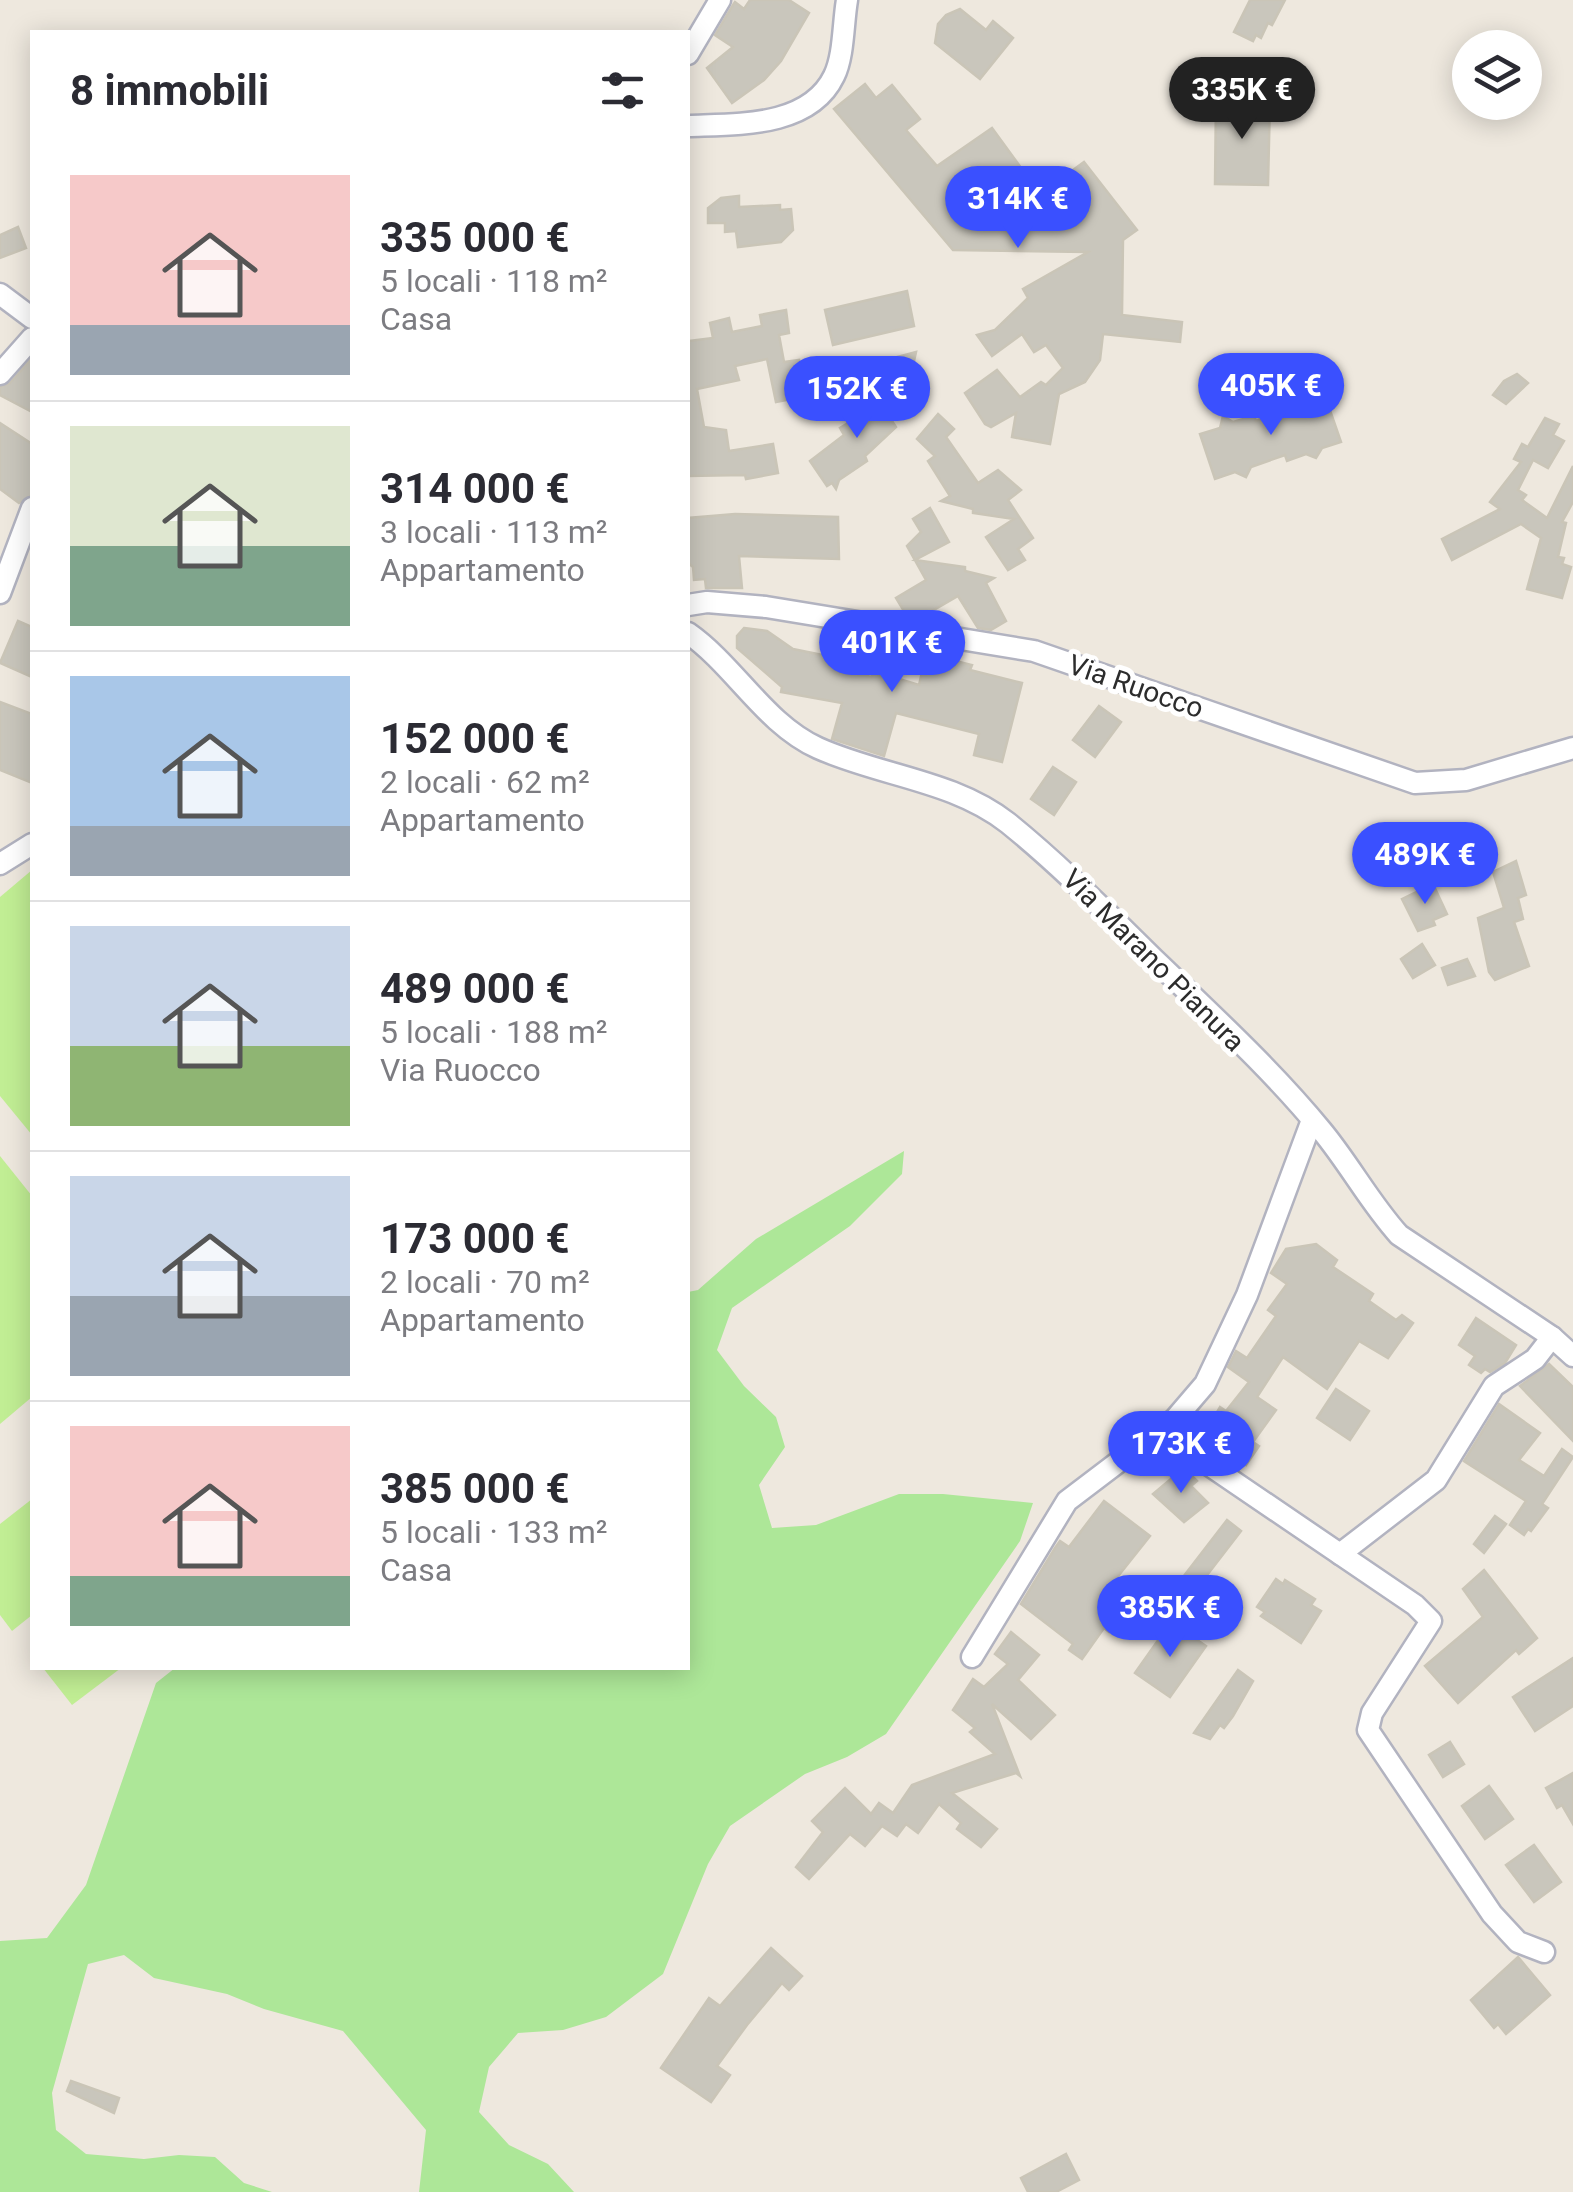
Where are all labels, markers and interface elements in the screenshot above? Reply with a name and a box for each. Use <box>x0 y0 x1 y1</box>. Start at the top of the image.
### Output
map controls <box>1452 30 1542 120</box>
button: layers <box>1452 30 1542 120</box>
pin: 335K € <box>1161 57 1323 142</box>
icon: filters <box>595 63 650 118</box>
text: 8 immobili <box>70 66 269 115</box>
text: 335K € <box>1191 70 1293 108</box>
pin: 314K € <box>937 166 1099 251</box>
text: 314K € <box>967 179 1069 217</box>
text: 335 000 € <box>380 213 570 262</box>
icon: home <box>150 215 270 335</box>
text: 5 locali · 118 m² <box>380 262 608 300</box>
text: Casa <box>380 300 452 338</box>
pin: 405K € <box>1190 353 1352 438</box>
pin: 152K € <box>776 356 938 441</box>
text: 405K € <box>1220 366 1322 404</box>
text: 152K € <box>806 369 908 407</box>
text: 314 000 € <box>380 464 570 513</box>
icon: home <box>150 466 270 586</box>
text: 3 locali · 113 m² <box>380 513 608 551</box>
text: Appartamento <box>380 551 585 589</box>
pin: 401K € <box>811 610 973 695</box>
text: 401K € <box>841 623 943 661</box>
street label: Via Ruocco <box>1064 648 1208 725</box>
text: 152 000 € <box>380 714 570 763</box>
icon: home <box>150 716 270 836</box>
text: 2 locali · 62 m² <box>380 763 590 801</box>
text: Appartamento <box>380 801 585 839</box>
pin: 489K € <box>1344 822 1506 907</box>
text: 489K € <box>1374 835 1476 873</box>
street label: Via Marano Pianura <box>1056 862 1252 1058</box>
text: 489 000 € <box>380 964 570 1013</box>
icon: home <box>150 966 270 1086</box>
text: 5 locali · 188 m² <box>380 1013 608 1051</box>
text: Via Ruocco <box>380 1051 541 1089</box>
text: 173 000 € <box>380 1214 570 1263</box>
icon: home <box>150 1216 270 1336</box>
text: 2 locali · 70 m² <box>380 1263 590 1301</box>
text: Appartamento <box>380 1301 585 1339</box>
pin: 173K € <box>1100 1411 1262 1496</box>
text: 173K € <box>1130 1424 1232 1462</box>
text: 385 000 € <box>380 1464 570 1513</box>
icon: home <box>150 1466 270 1586</box>
text: 5 locali · 133 m² <box>380 1513 608 1551</box>
text: Casa <box>380 1551 452 1589</box>
pin: 385K € <box>1089 1575 1251 1660</box>
text: 385K € <box>1119 1588 1221 1626</box>

